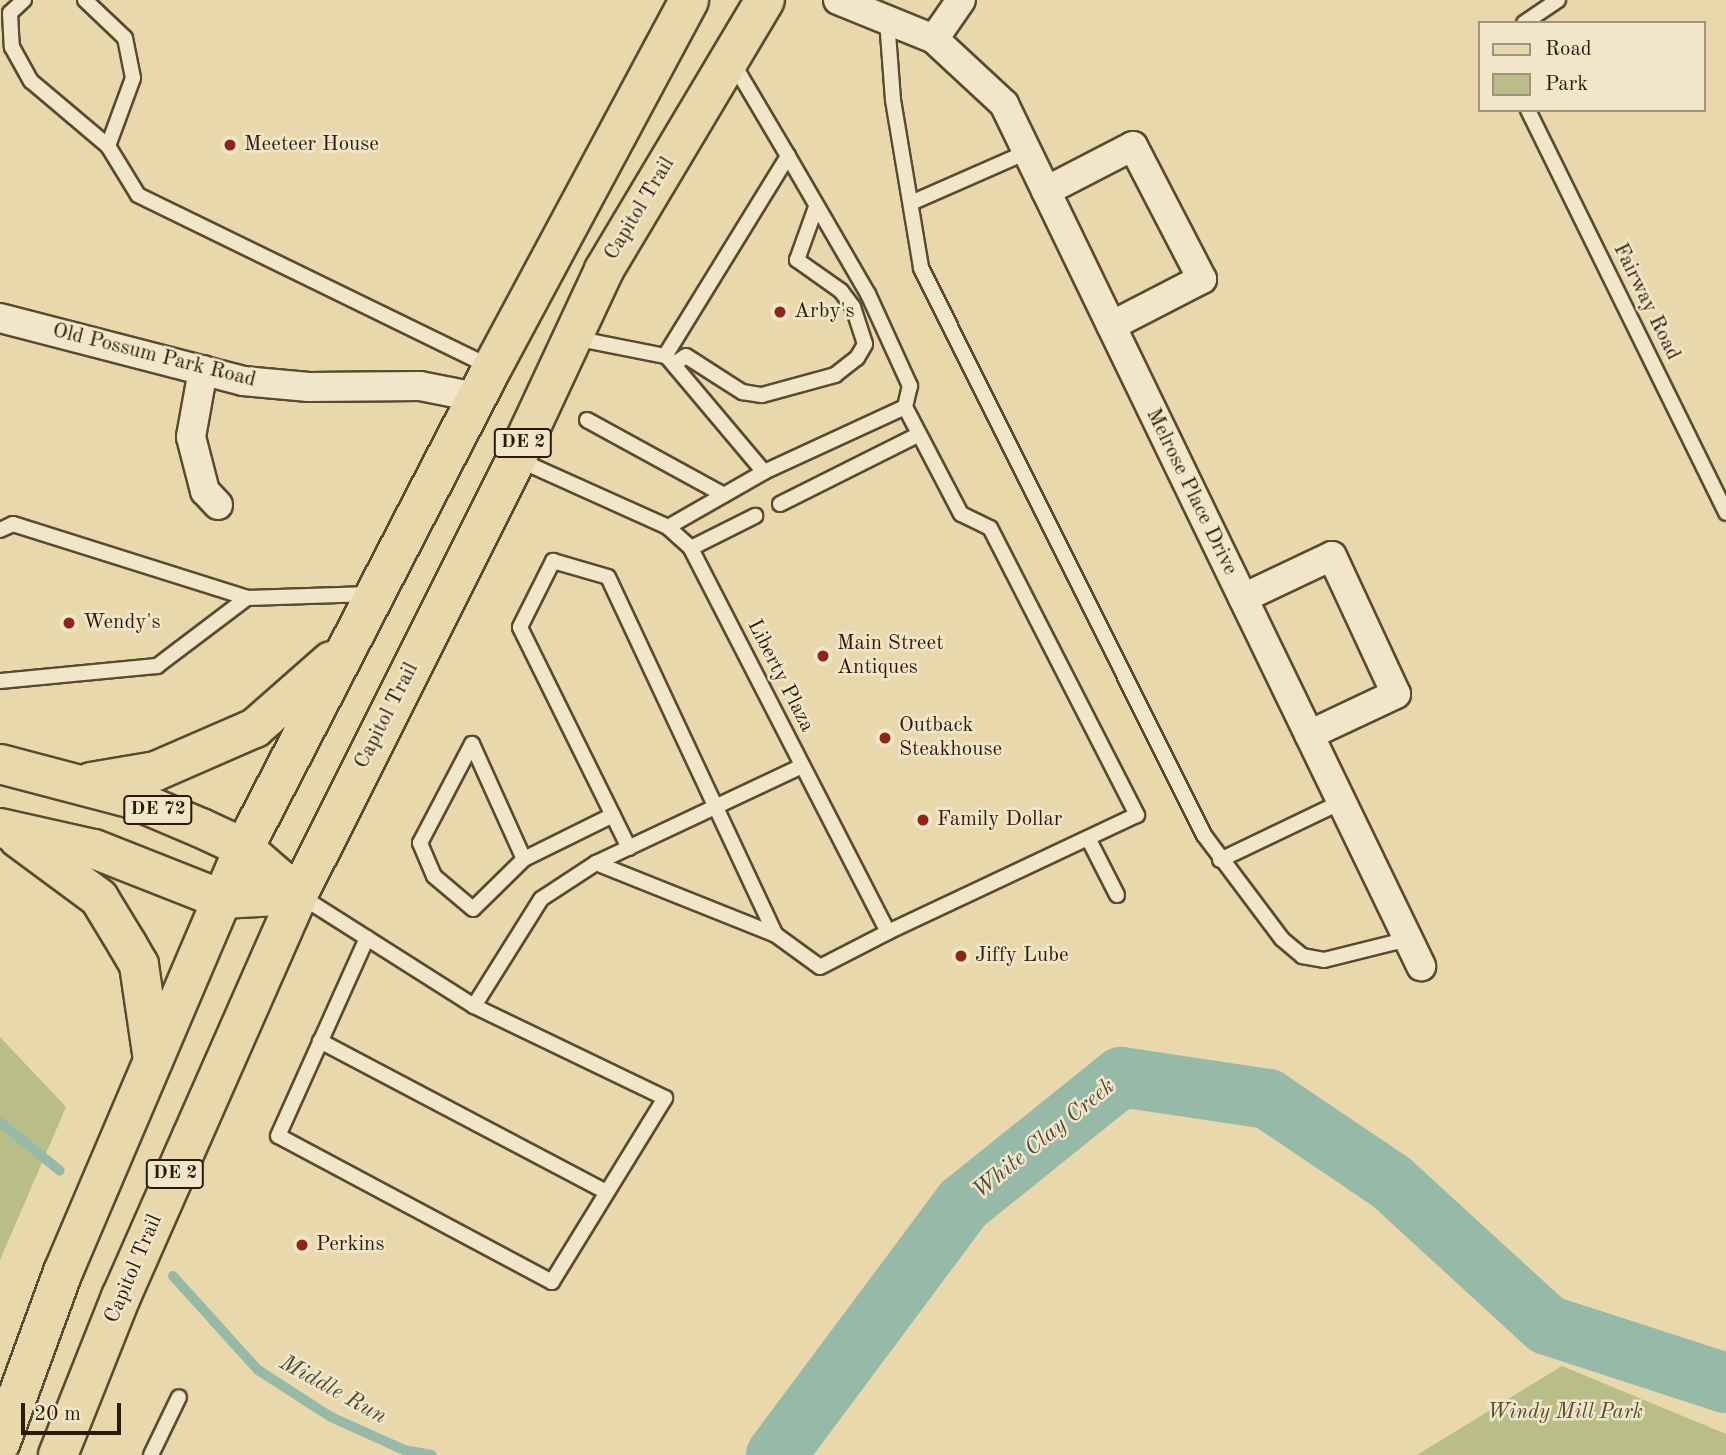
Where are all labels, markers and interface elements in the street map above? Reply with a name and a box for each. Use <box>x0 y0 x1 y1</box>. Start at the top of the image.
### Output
legend <box>1478 21 1705 112</box>
text: Road <box>1545 39 1592 60</box>
text: Park <box>1545 74 1588 95</box>
place label: Meeteer House <box>244 132 379 158</box>
marker: Meeteer House <box>222 137 238 153</box>
street label: Capitol Trail <box>599 153 681 265</box>
street label: Fairway Road <box>1607 239 1685 365</box>
place label: Arby's <box>794 299 855 325</box>
marker: Arby's <box>772 304 788 320</box>
street label: Old Possum Park Road <box>50 319 258 393</box>
street label: Melrose Place Drive <box>1140 405 1242 579</box>
road number: DE 2 <box>493 428 553 458</box>
place label: Wendy's <box>83 610 161 636</box>
marker: Wendy's <box>61 615 77 631</box>
street label: Liberty Plaza <box>741 615 819 737</box>
place label: Main Street Antiques <box>837 631 944 681</box>
marker: Main Street Antiques <box>815 648 831 664</box>
street label: Capitol Trail <box>350 659 424 773</box>
place label: Outback Steakhouse <box>899 713 1002 763</box>
marker: Outback Steakhouse <box>877 730 893 746</box>
road number: DE 72 <box>123 794 193 825</box>
place label: Family Dollar <box>937 807 1062 833</box>
marker: Family Dollar <box>915 812 931 828</box>
place label: Jiffy Lube <box>975 943 1069 969</box>
marker: Jiffy Lube <box>953 948 969 964</box>
water label: White Clay Creek <box>967 1073 1121 1205</box>
road number: DE 2 <box>145 1158 205 1190</box>
street label: Capitol Trail <box>100 1211 168 1327</box>
place label: Perkins <box>316 1232 385 1258</box>
marker: Perkins <box>294 1237 310 1253</box>
water label: Middle Run <box>275 1349 391 1431</box>
scale bar <box>24 1388 124 1432</box>
park label: Windy Mill Park <box>1487 1400 1643 1426</box>
text: 20 m <box>34 1404 81 1425</box>

